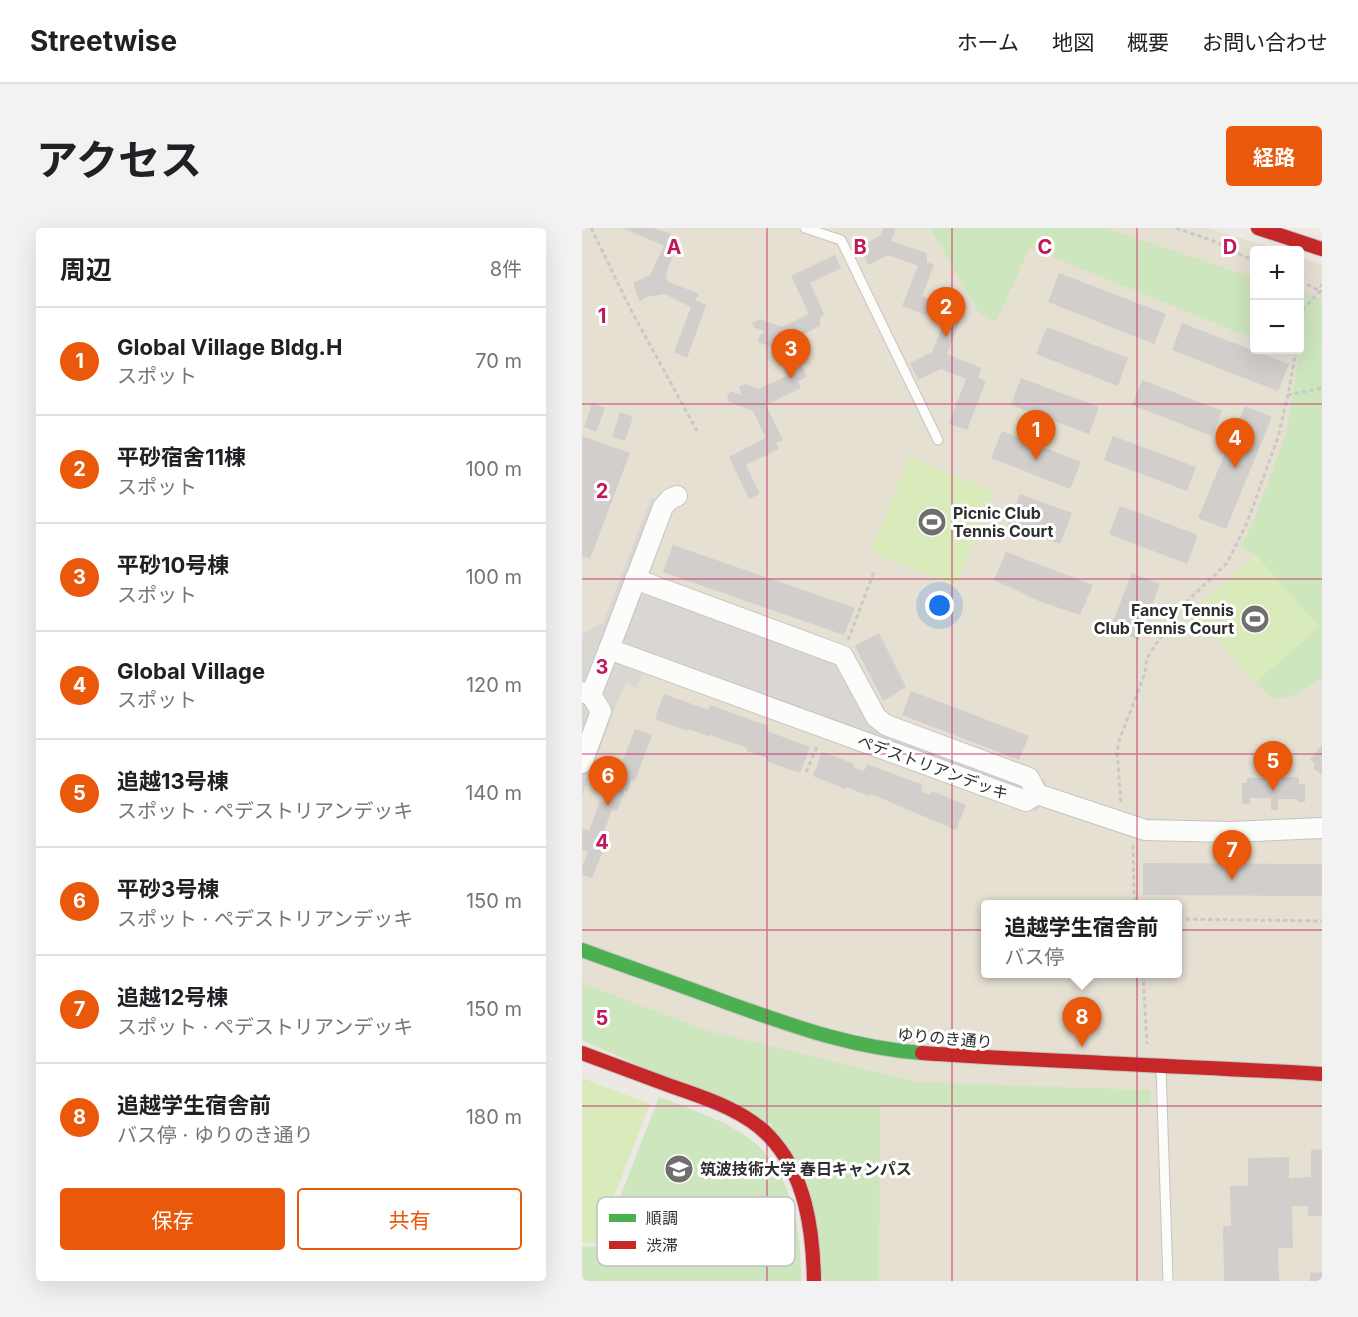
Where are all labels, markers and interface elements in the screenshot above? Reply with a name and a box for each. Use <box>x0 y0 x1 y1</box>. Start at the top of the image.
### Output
text: Streetwise <box>30 24 177 58</box>
text: ホーム <box>957 30 1019 55</box>
text: 地図 <box>1052 30 1094 55</box>
text: 概要 <box>1127 30 1169 55</box>
text: お問い合わせ <box>1202 30 1328 55</box>
button: 経路 <box>1226 126 1322 186</box>
text: アクセス <box>36 134 202 185</box>
text: A <box>667 235 682 259</box>
text: B <box>853 235 867 259</box>
text: C <box>1038 235 1052 259</box>
text: D <box>1223 235 1237 259</box>
map controls <box>1250 246 1304 354</box>
button: + <box>1250 246 1304 300</box>
text: 周辺 <box>60 254 112 285</box>
text: 8件 <box>490 257 522 281</box>
pin: 2 <box>926 288 966 337</box>
button: − <box>1250 300 1304 354</box>
text: 1 <box>598 304 606 328</box>
pin: 3 <box>772 330 810 379</box>
text: Global Village Bldg.H <box>117 334 342 360</box>
text: 1 <box>75 349 84 373</box>
text: 70 m <box>475 349 522 373</box>
text: スポット <box>117 364 197 388</box>
pin: 1 <box>1016 410 1056 460</box>
pin: 4 <box>1216 418 1254 468</box>
text: 平砂宿舍11棟 <box>117 444 246 470</box>
text: 2 <box>73 457 86 481</box>
text: 100 m <box>465 457 522 481</box>
text: スポット <box>117 475 197 499</box>
text: 2 <box>596 479 608 503</box>
place label: Picnic Club Tennis Court <box>953 503 1053 541</box>
sports icon: Picnic Club Tennis Court <box>916 506 948 538</box>
text: 平砂10号棟 <box>117 552 229 578</box>
text: 3 <box>73 565 86 589</box>
text: 100 m <box>465 565 522 589</box>
text: スポット <box>117 583 197 607</box>
your location <box>925 591 954 620</box>
place label: Fancy Tennis Club Tennis Court <box>1094 600 1234 638</box>
sports icon: Fancy Tennis Club Tennis Court <box>1239 603 1271 635</box>
text: 3 <box>596 655 608 679</box>
text: Global Village <box>117 658 265 684</box>
text: 4 <box>73 673 86 697</box>
text: 120 m <box>466 673 522 697</box>
text: スポット <box>117 688 197 712</box>
street label: ペデストリアンデッキ <box>855 730 1011 804</box>
pin: 5 <box>1254 742 1292 791</box>
pin: 6 <box>588 756 628 806</box>
text: 追越13号棟 <box>117 768 229 794</box>
text: 5 <box>73 781 86 805</box>
text: 140 m <box>465 781 522 805</box>
text: スポット · ペデストリアンデッキ <box>117 799 413 823</box>
text: 4 <box>595 830 609 854</box>
pin: 7 <box>1212 830 1252 880</box>
text: 平砂3号棟 <box>117 876 219 902</box>
text: 6 <box>73 889 86 913</box>
text: 150 m <box>466 889 522 913</box>
popup <box>981 900 1182 978</box>
text: スポット · ペデストリアンデッキ <box>117 907 413 931</box>
text: 追越学生宿舎前 <box>1004 914 1159 940</box>
text: バス停 <box>1004 945 1064 969</box>
text: 追越12号棟 <box>117 984 228 1010</box>
text: 7 <box>74 997 85 1021</box>
text: 150 m <box>466 997 522 1021</box>
pin: 8 <box>1062 998 1102 1047</box>
text: 5 <box>596 1006 608 1030</box>
text: スポット · ペデストリアンデッキ <box>117 1015 413 1039</box>
street label: ゆりのき通り <box>897 1024 993 1052</box>
text: 追越学生宿舎前 <box>117 1092 271 1118</box>
text: 8 <box>73 1105 86 1129</box>
text: 180 m <box>466 1105 522 1129</box>
text: バス停 · ゆりのき通り <box>117 1123 313 1147</box>
school or university icon: 筑波技術大学 春日キャンパス <box>663 1153 695 1185</box>
place label: 筑波技術大学 春日キャンパス <box>700 1159 912 1179</box>
button: 保存 <box>60 1188 285 1250</box>
button: 共有 <box>297 1188 522 1250</box>
legend <box>597 1197 795 1266</box>
text: 順調 <box>646 1208 678 1228</box>
text: 渋滞 <box>646 1235 678 1255</box>

